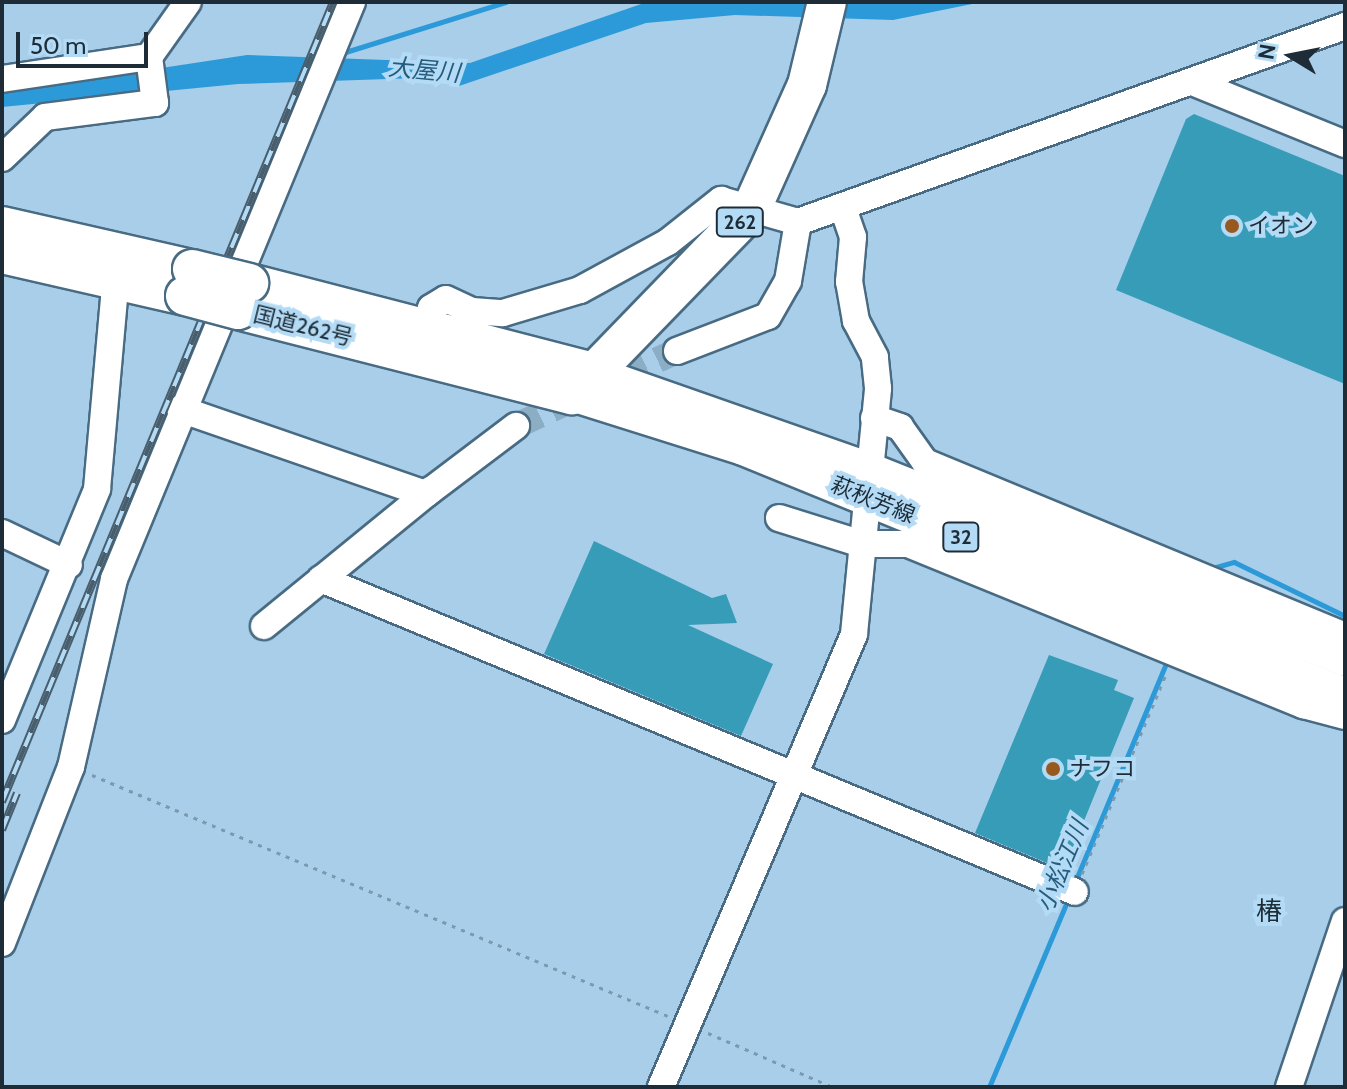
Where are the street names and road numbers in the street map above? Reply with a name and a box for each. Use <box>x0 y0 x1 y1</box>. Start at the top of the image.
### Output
road number: 262 <box>714 206 766 238</box>
street label: 国道262号 <box>251 301 355 351</box>
street label: 萩秋芳線 <box>827 471 919 529</box>
road number: 32 <box>941 521 981 553</box>

